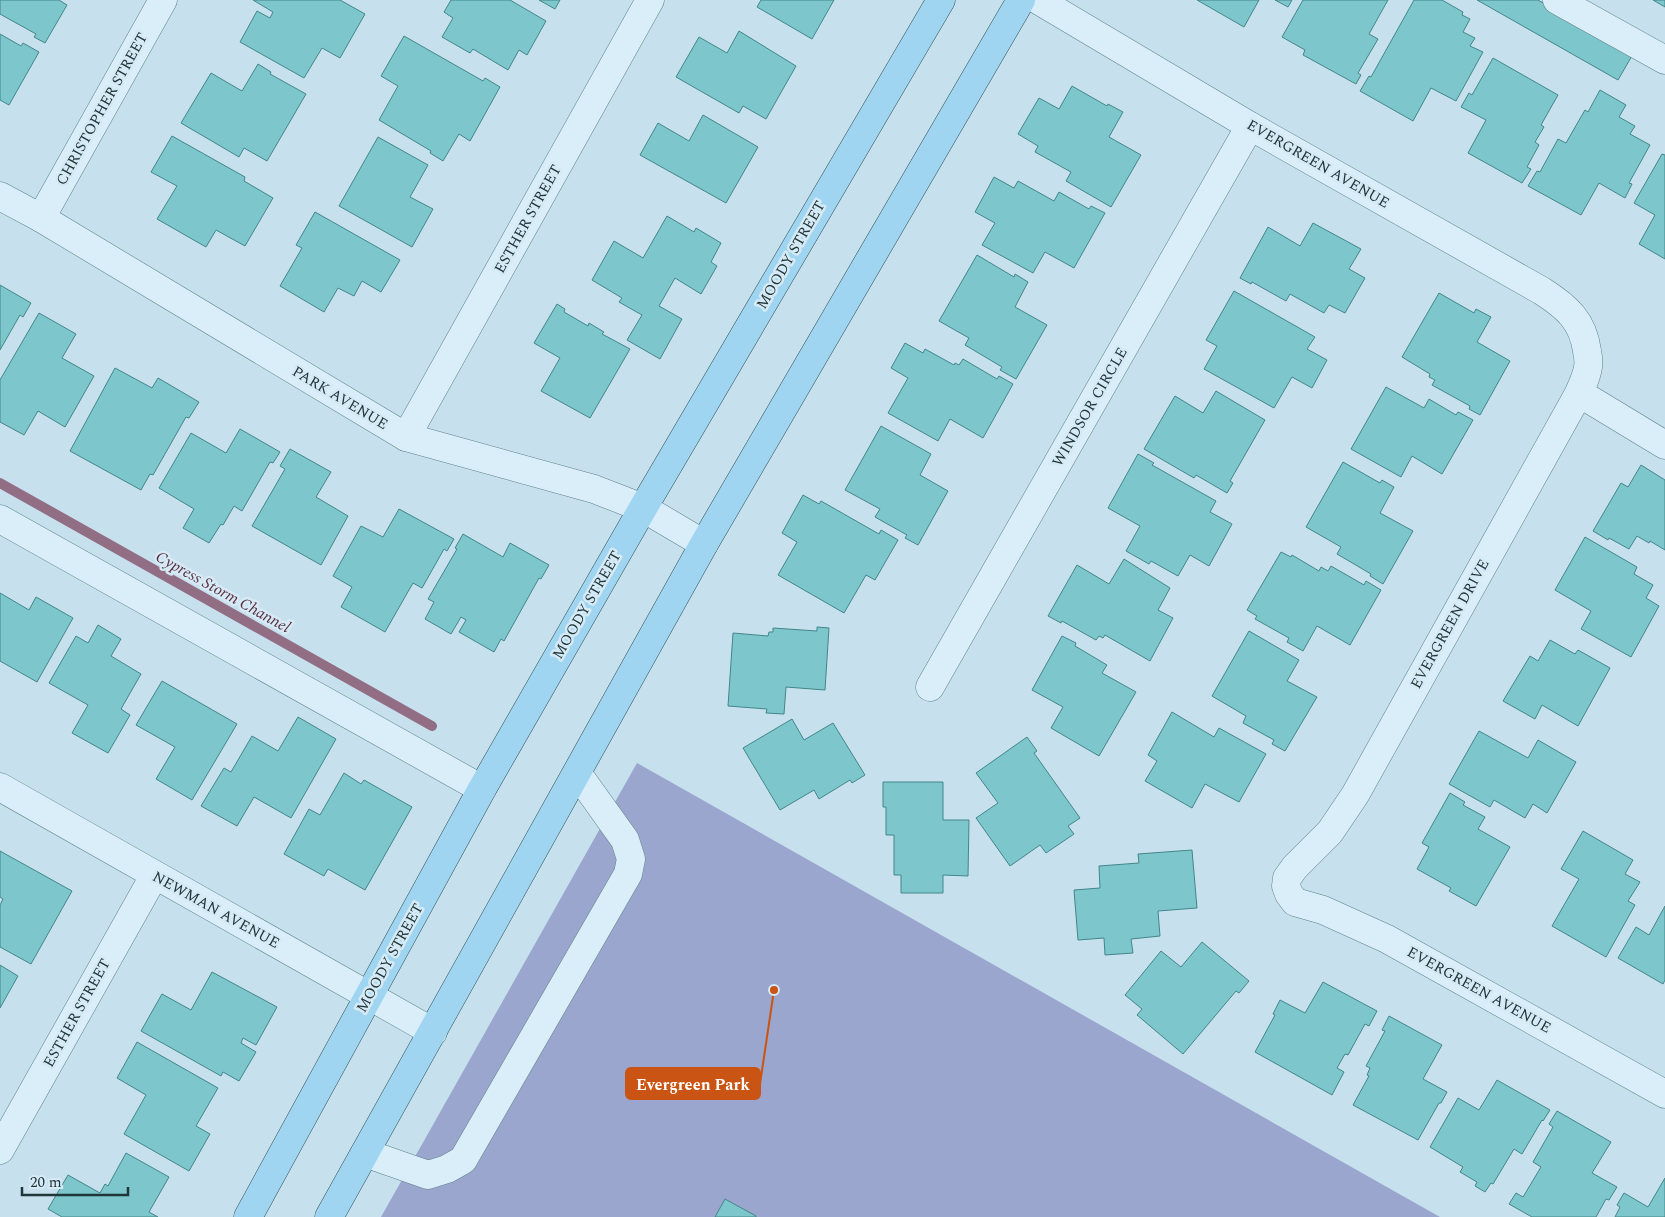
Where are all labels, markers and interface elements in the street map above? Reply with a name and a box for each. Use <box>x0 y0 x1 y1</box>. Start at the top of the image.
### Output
street label: CHRISTOPHER STREET <box>50 28 154 190</box>
street label: EVERGREEN AVENUE <box>1242 114 1394 214</box>
street label: ESTHER STREET <box>489 160 567 278</box>
street label: MOODY STREET <box>751 196 831 314</box>
street label: WINDSOR CIRCLE <box>1046 343 1134 471</box>
street label: PARK AVENUE <box>288 360 392 436</box>
water label: Cypress Storm Channel <box>151 545 295 639</box>
street label: MOODY STREET <box>547 546 627 664</box>
street label: EVERGREEN DRIVE <box>1405 555 1495 693</box>
street label: NEWMAN AVENUE <box>148 865 284 955</box>
street label: MOODY STREET <box>350 899 430 1017</box>
street label: EVERGREEN AVENUE <box>1403 941 1555 1039</box>
street label: ESTHER STREET <box>38 954 116 1072</box>
callout: Evergreen Park <box>626 1068 760 1099</box>
text: Evergreen Park <box>636 1073 750 1097</box>
scale bar <box>22 1164 129 1196</box>
text: 20 m <box>30 1171 62 1194</box>

